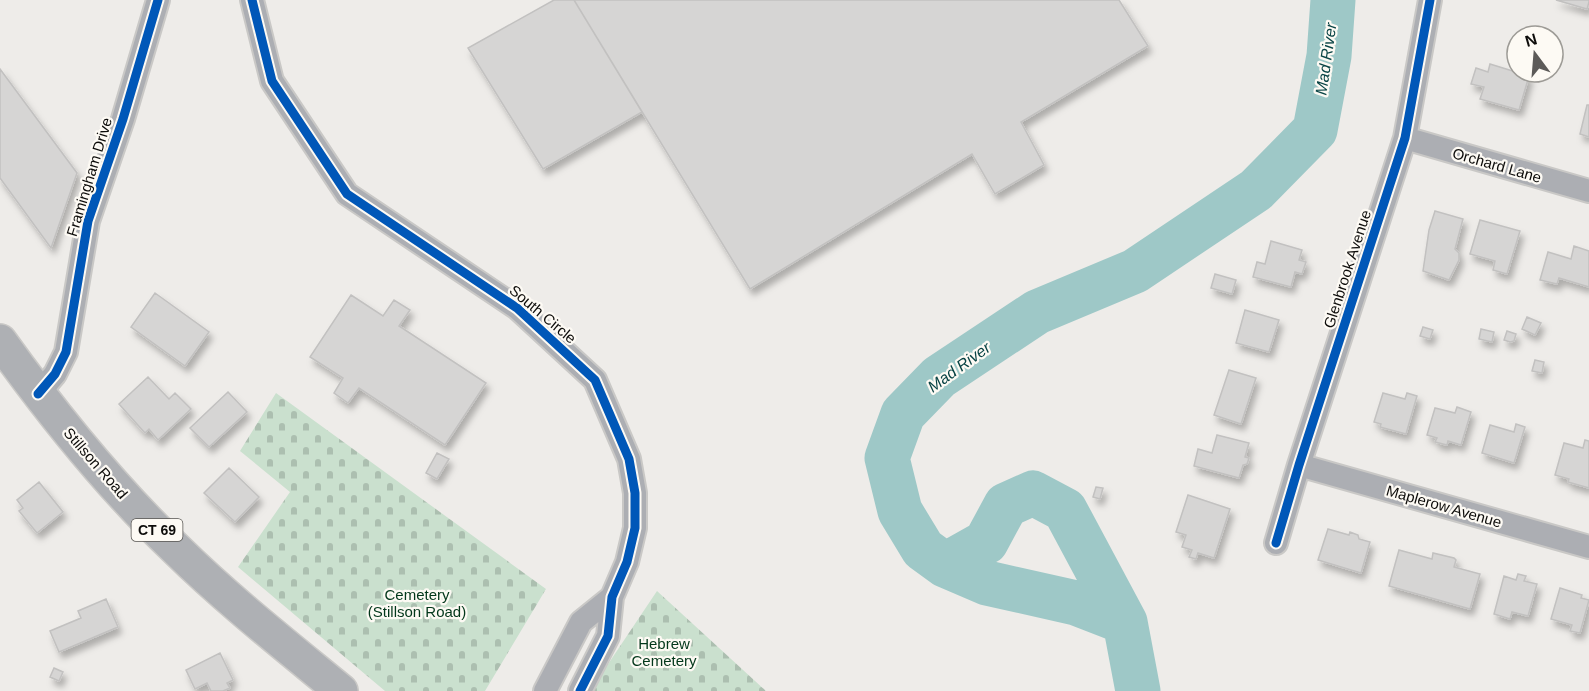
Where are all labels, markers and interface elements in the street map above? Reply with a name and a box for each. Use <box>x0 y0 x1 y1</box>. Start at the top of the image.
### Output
water label: Mad River <box>1313 21 1340 96</box>
north arrow <box>1505 24 1565 84</box>
text: N <box>1523 30 1539 50</box>
street label: Framingham Drive <box>63 116 115 238</box>
street label: Orchard Lane <box>1451 144 1543 186</box>
street label: Glenbrook Avenue <box>1320 208 1374 330</box>
street label: South Circle <box>506 281 580 347</box>
water label: Mad River <box>925 338 994 395</box>
street label: Stillson Road <box>61 424 131 502</box>
street label: Maplerow Avenue <box>1384 481 1504 531</box>
road number: CT 69 <box>132 519 182 541</box>
park label: Cemetery (Stillson Road) <box>368 586 466 620</box>
park label: Hebrew Cemetery <box>631 635 697 669</box>

